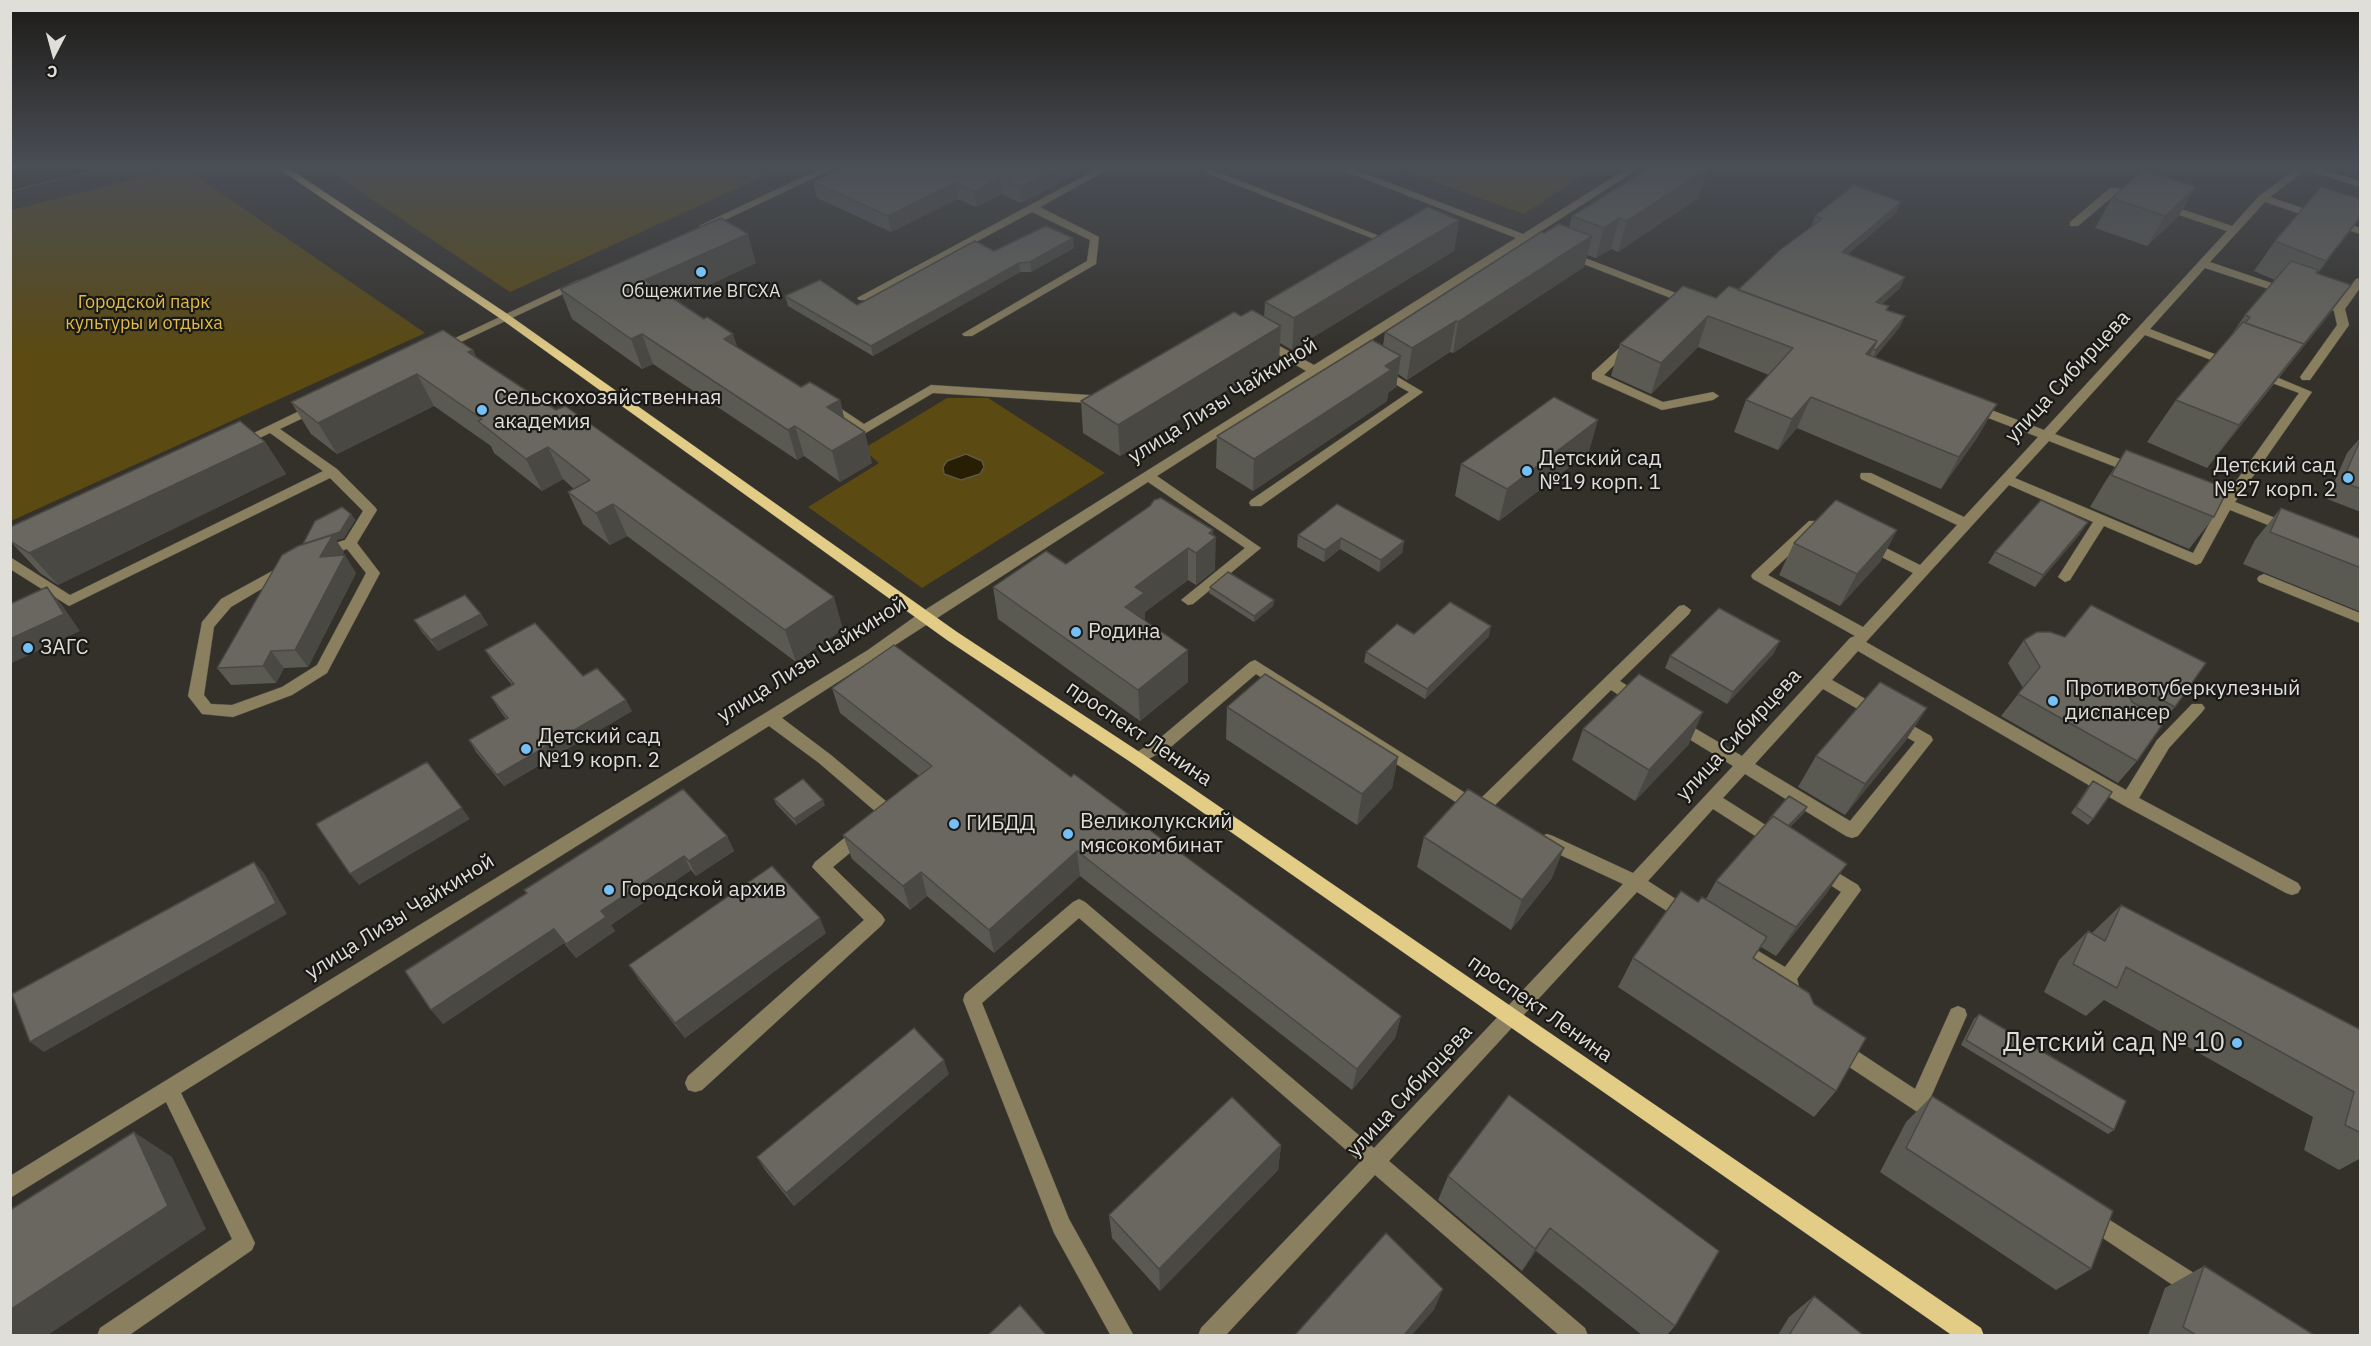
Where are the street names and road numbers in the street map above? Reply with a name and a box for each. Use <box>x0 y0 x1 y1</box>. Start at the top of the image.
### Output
street label: улица Сибирцева <box>2000 306 2136 448</box>
street label: улица Лизы Чайкиной <box>1124 333 1322 469</box>
street label: улица Лизы Чайкиной <box>713 592 911 728</box>
street label: улица Сибирцева <box>1671 664 1807 806</box>
street label: проспект Ленина <box>1061 676 1217 792</box>
street label: улица Лизы Чайкиной <box>301 849 499 985</box>
street label: проспект Ленина <box>1463 950 1617 1068</box>
street label: улица Сибирцева <box>1342 1020 1478 1162</box>

